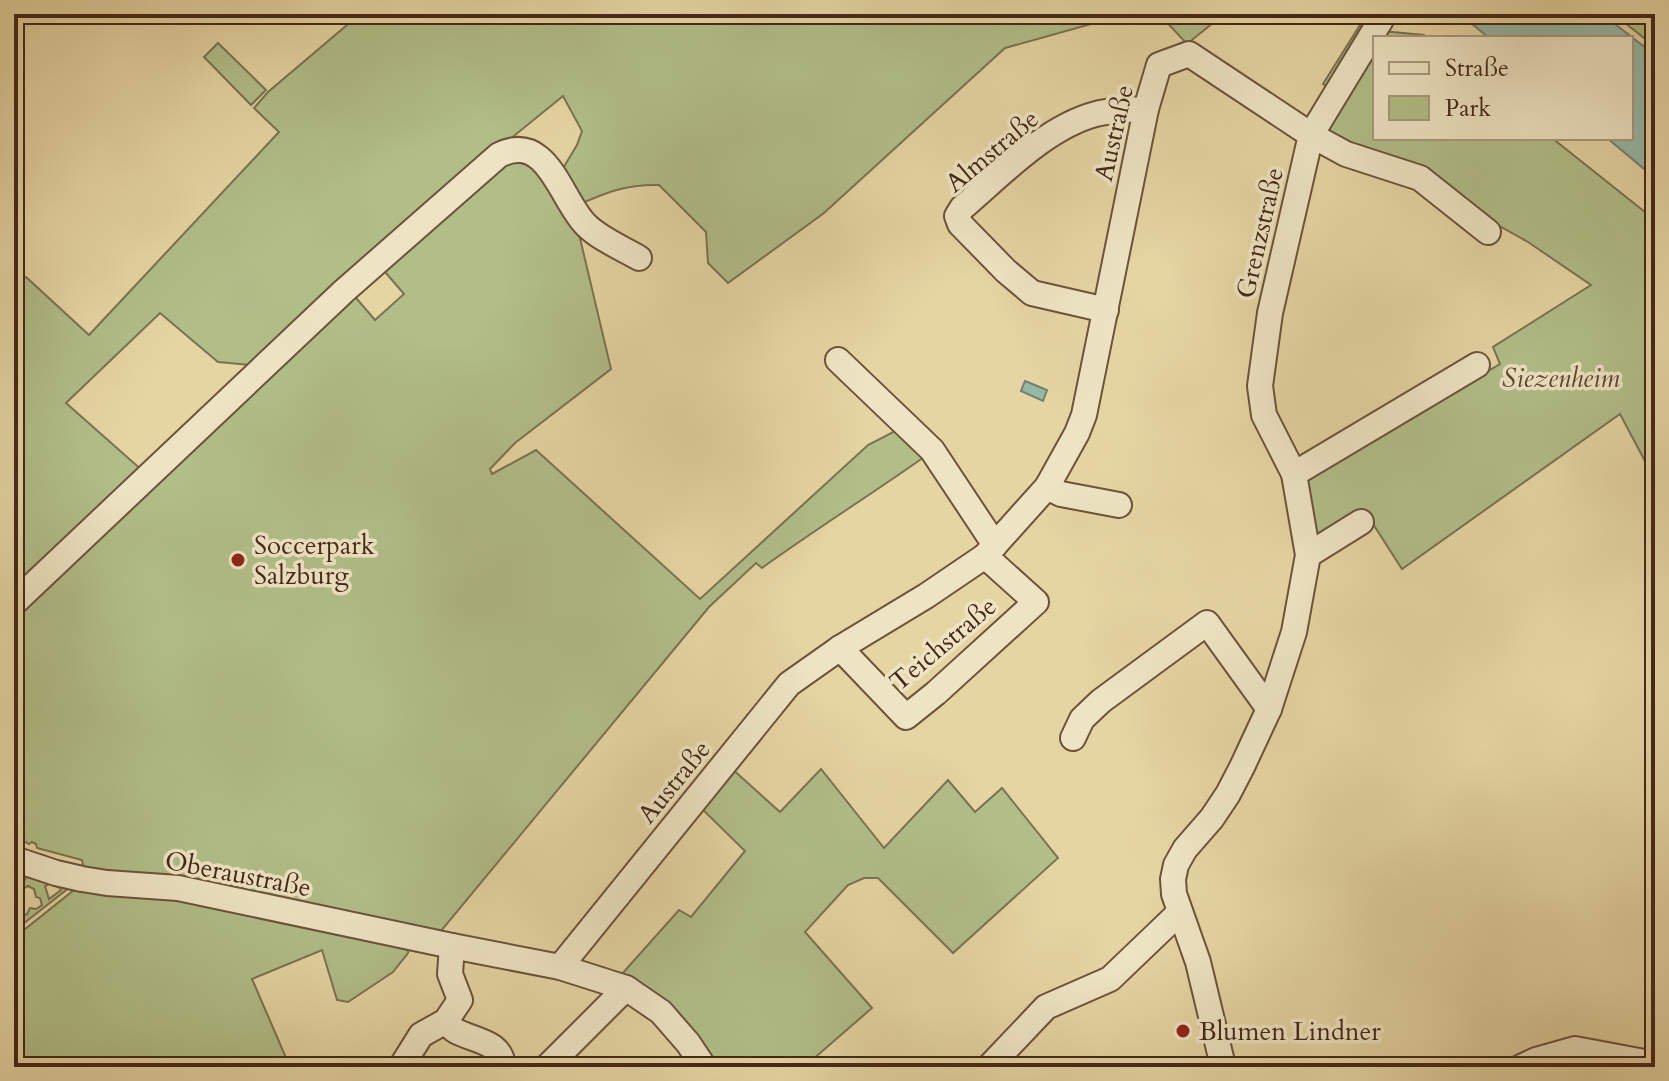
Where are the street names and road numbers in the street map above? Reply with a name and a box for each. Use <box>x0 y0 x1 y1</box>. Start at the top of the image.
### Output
street label: Austraße <box>1086 81 1142 185</box>
street label: Almstraße <box>938 102 1046 200</box>
street label: Grenzstraße <box>1228 164 1292 302</box>
street label: Teichstraße <box>882 589 1004 699</box>
street label: Austraße <box>630 733 718 831</box>
street label: Oberaustraße <box>162 843 314 905</box>

